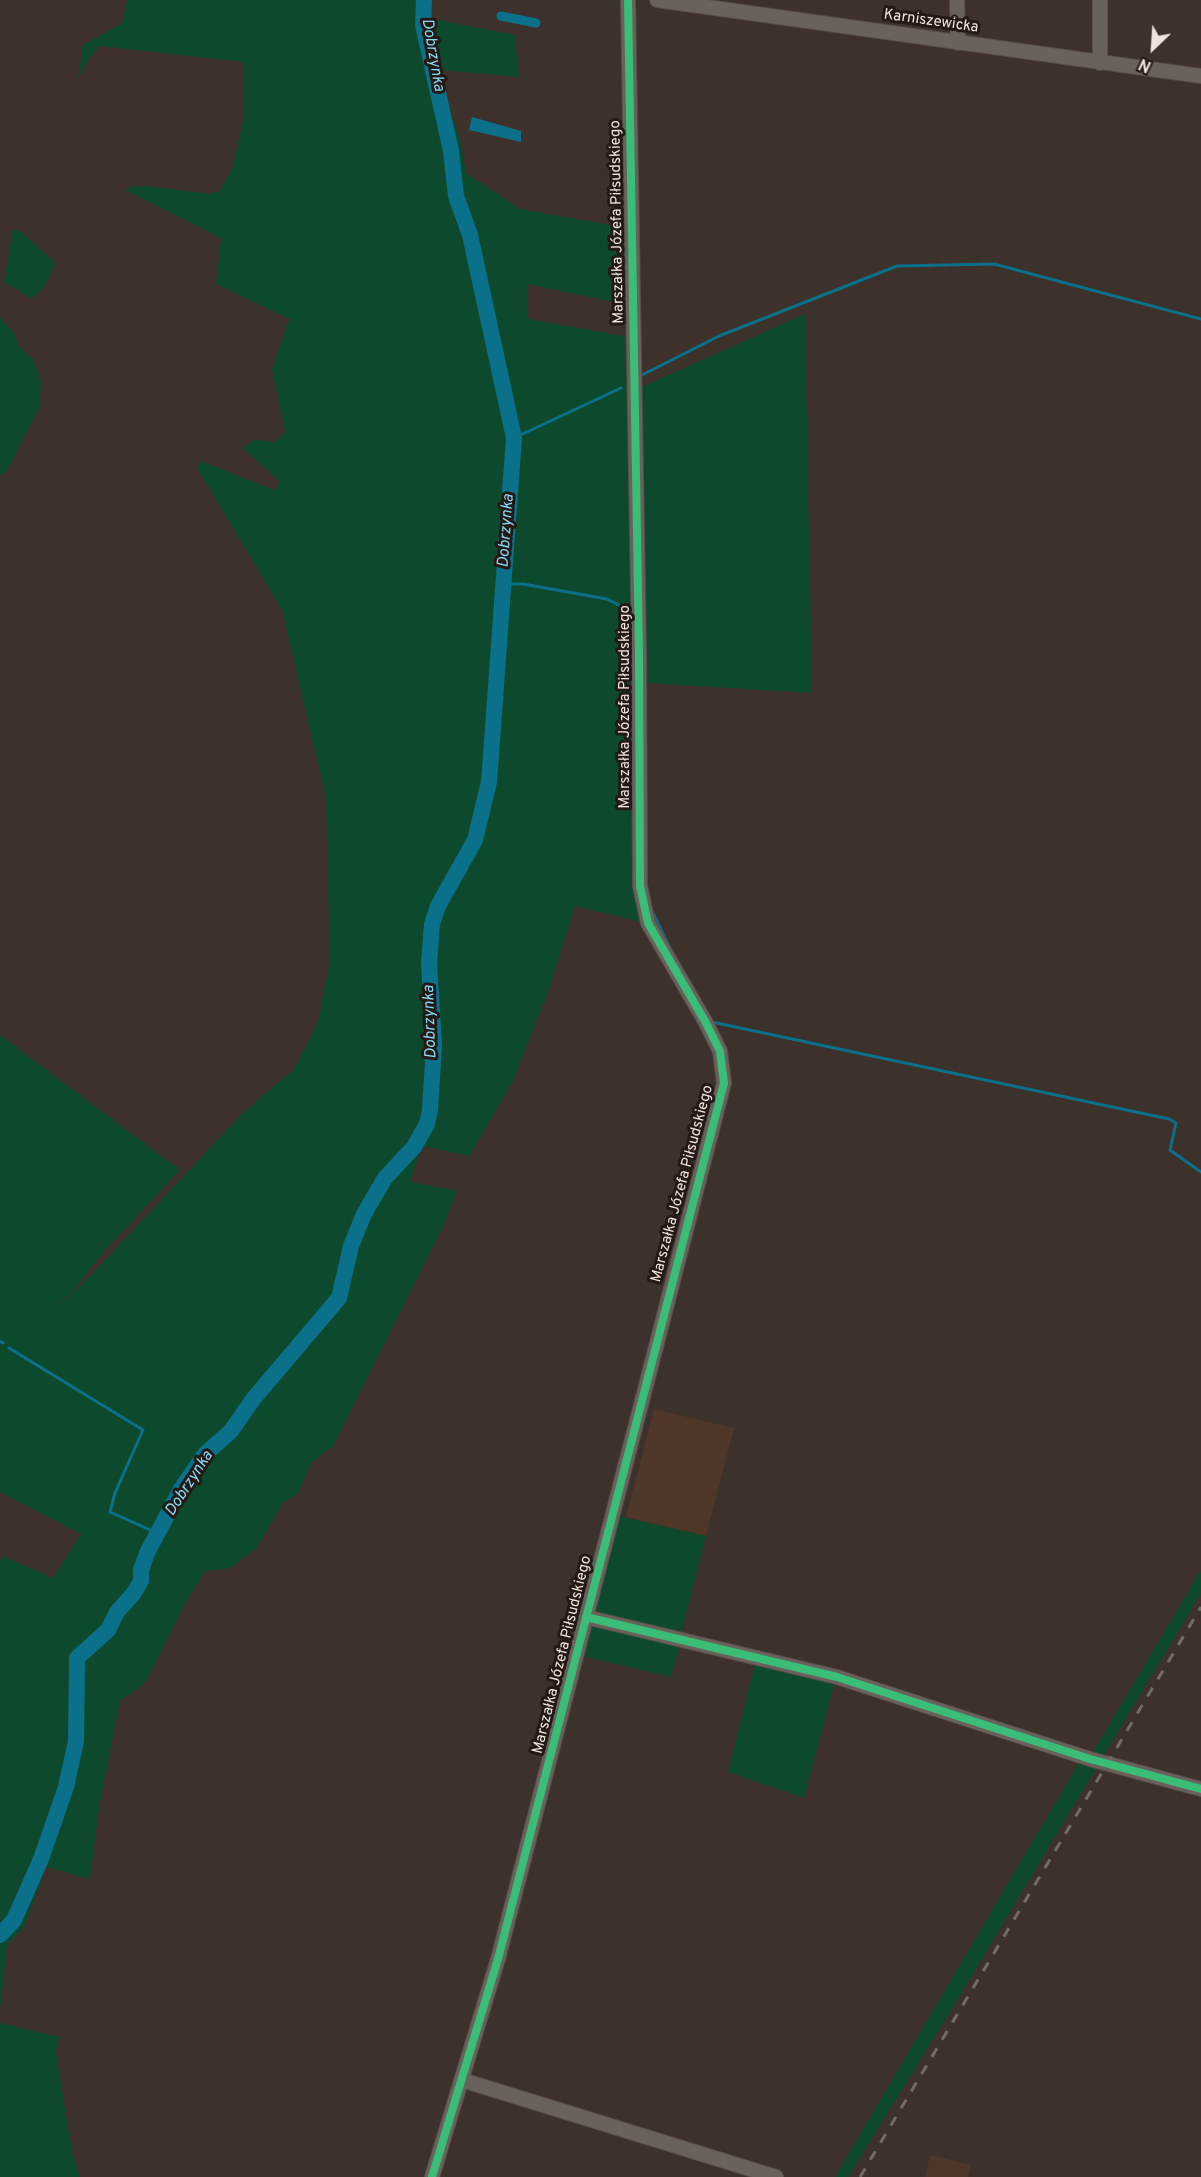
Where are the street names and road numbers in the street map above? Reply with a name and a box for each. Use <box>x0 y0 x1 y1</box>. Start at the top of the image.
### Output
street label: Karniszewicka <box>882 6 980 38</box>
street label: Marszałka Józefa Piłsudskiego <box>607 120 629 324</box>
street label: Marszałka Józefa Piłsudskiego <box>617 605 635 809</box>
street label: Marszałka Józefa Piłsudskiego <box>648 1083 718 1285</box>
street label: Marszałka Józefa Piłsudskiego <box>530 1554 596 1756</box>

